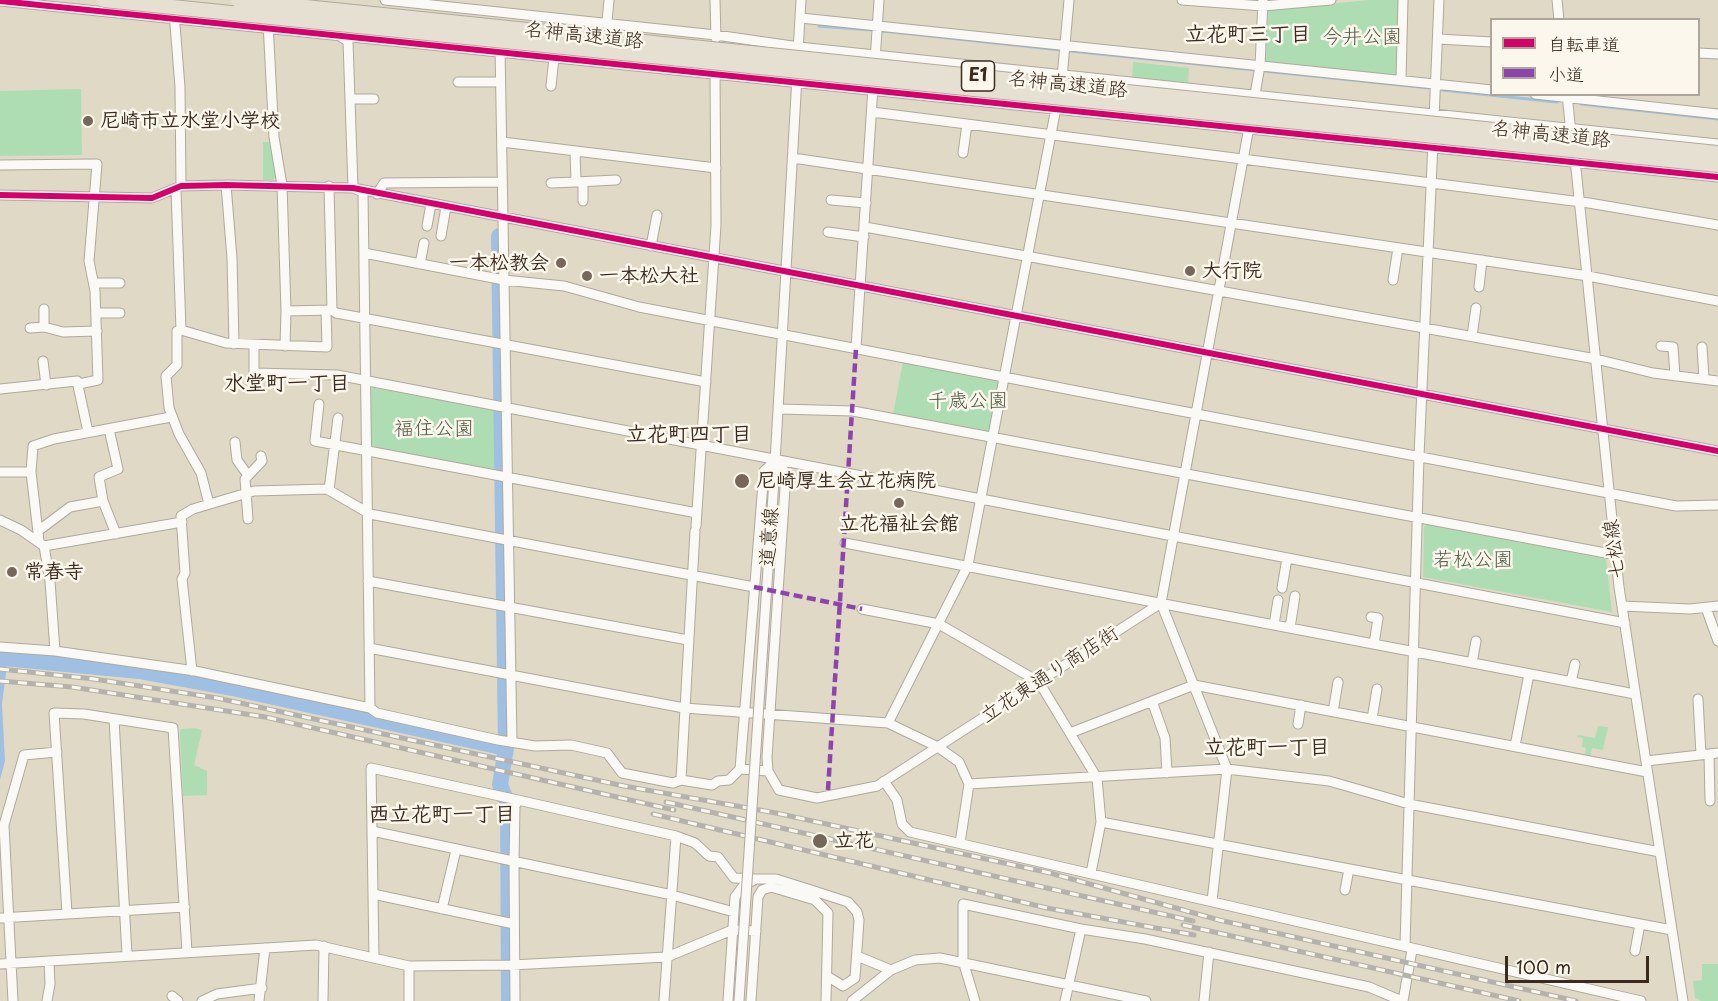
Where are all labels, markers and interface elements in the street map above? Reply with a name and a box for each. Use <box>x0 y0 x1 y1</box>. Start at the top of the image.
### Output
street label: 名神高速道路 <box>523 18 645 54</box>
legend <box>1490 18 1700 96</box>
district label: 立花町三丁目 <box>1185 22 1311 48</box>
park label: 今井公園 <box>1322 25 1402 49</box>
text: 自転車道 <box>1548 30 1620 57</box>
text: 小道 <box>1548 60 1584 87</box>
road number: E1 <box>962 61 994 91</box>
street label: 名神高速道路 <box>1007 67 1129 103</box>
place label: 尼崎市立水堂小学校 <box>100 109 280 133</box>
marker: 尼崎市立水堂小学校 <box>81 114 95 128</box>
street label: 名神高速道路 <box>1490 117 1612 153</box>
place label: 一本松教会 <box>449 251 549 275</box>
marker: 一本松教会 <box>554 256 568 270</box>
place label: 大行院 <box>1202 259 1262 283</box>
place label: 一本松大社 <box>599 264 699 288</box>
marker: 大行院 <box>1183 264 1197 278</box>
marker: 一本松大社 <box>580 269 594 283</box>
district label: 水堂町一丁目 <box>224 371 350 397</box>
park label: 千歳公園 <box>928 389 1008 413</box>
park label: 福住公園 <box>394 417 474 441</box>
district label: 立花町四丁目 <box>626 422 752 448</box>
place label: 尼崎厚生会立花病院 <box>756 469 936 493</box>
marker: 尼崎厚生会立花病院 <box>733 472 751 490</box>
marker: 立花福祉会館 <box>892 496 906 510</box>
street label: 道意線 <box>756 506 784 568</box>
place label: 立花福祉会館 <box>839 512 959 536</box>
street label: 七松線 <box>1599 518 1631 580</box>
park label: 若松公園 <box>1433 548 1513 572</box>
place label: 常春寺 <box>24 560 84 584</box>
marker: 常春寺 <box>5 565 19 579</box>
street label: 立花東通り商店街 <box>976 621 1124 729</box>
district label: 立花町一丁目 <box>1204 735 1330 761</box>
district label: 西立花町一丁目 <box>369 802 515 828</box>
place label: 立花 <box>834 829 874 853</box>
marker: 立花 <box>811 832 829 850</box>
scale bar <box>1508 944 1652 982</box>
text: 100 m <box>1516 953 1571 980</box>

